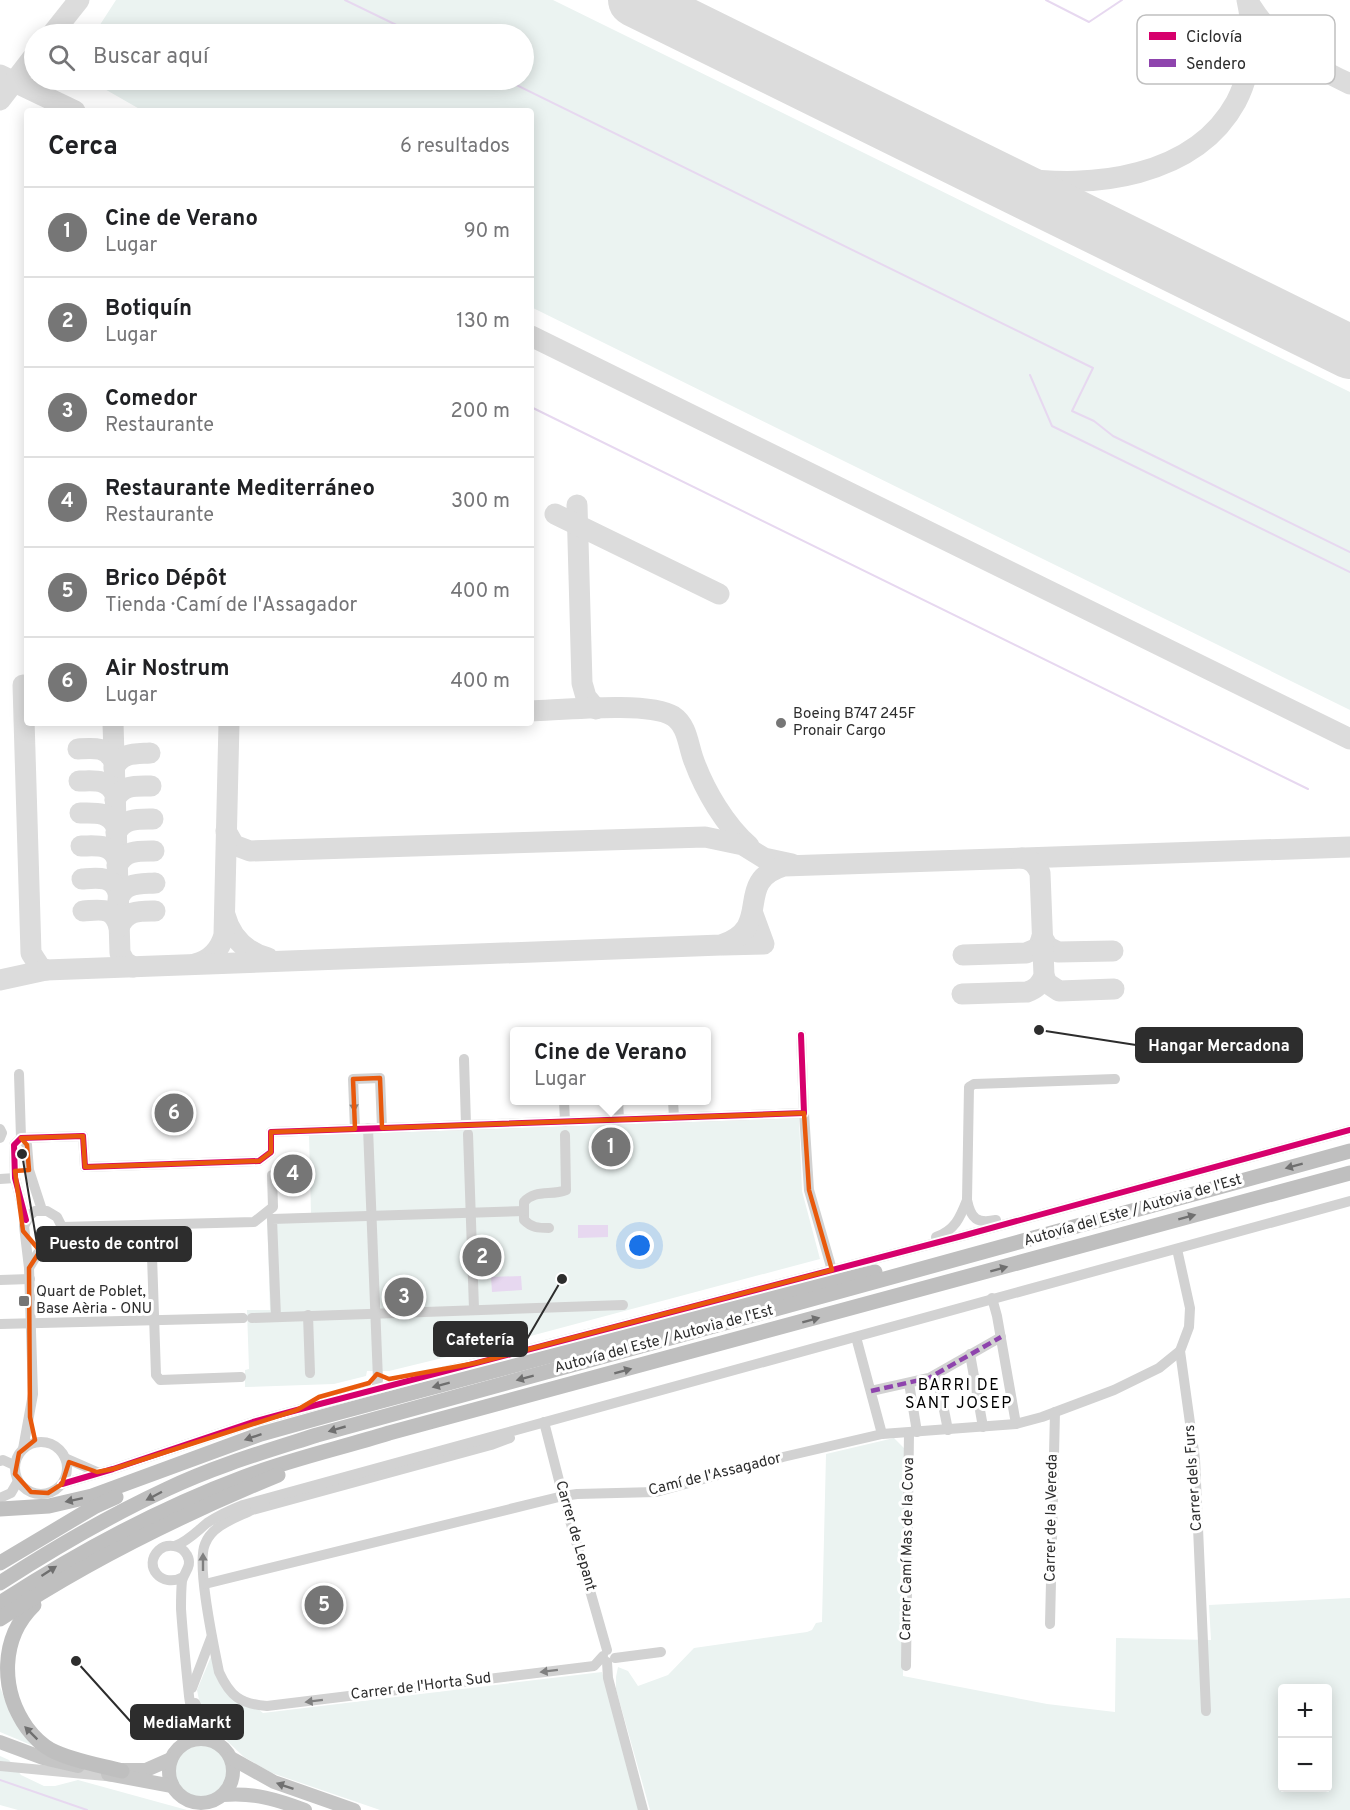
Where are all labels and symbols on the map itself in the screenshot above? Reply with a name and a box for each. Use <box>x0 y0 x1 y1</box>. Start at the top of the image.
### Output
legend <box>1137 15 1335 84</box>
text: Ciclovía <box>1186 28 1242 48</box>
text: Sendero <box>1186 55 1246 75</box>
place label: Boeing B747 245F Pronair Cargo <box>793 705 916 741</box>
marker: Boeing B747 245F Pronair Cargo <box>774 716 788 730</box>
callout: Hangar Mercadona <box>1136 1028 1302 1062</box>
text: Hangar Mercadona <box>1148 1037 1290 1057</box>
pin: 6 <box>154 1090 194 1136</box>
one-way arrow <box>349 1093 359 1112</box>
pin: 1 <box>592 1124 630 1170</box>
pin: 4 <box>274 1152 312 1196</box>
one-way arrow <box>1284 1162 1302 1171</box>
street label: Autovía del Este / Autovia de l'Est <box>1022 1171 1244 1251</box>
one-way arrow <box>1178 1212 1196 1221</box>
callout: Puesto de control <box>37 1227 191 1261</box>
your location <box>625 1231 654 1260</box>
pin: 2 <box>462 1234 502 1280</box>
text: Puesto de control <box>49 1235 179 1255</box>
one-way arrow <box>990 1263 1008 1273</box>
pin: 3 <box>384 1274 424 1320</box>
place label: Quart de Poblet, Base Aèria - ONU <box>36 1283 152 1319</box>
marker: Quart de Poblet, Base Aèria - ONU <box>17 1294 31 1308</box>
street label: Autovía del Este / Autovia de l'Est <box>552 1302 776 1378</box>
one-way arrow <box>802 1315 820 1324</box>
callout: Cafetería <box>434 1322 527 1356</box>
text: Cafetería <box>446 1331 514 1351</box>
one-way arrow <box>614 1366 632 1375</box>
one-way arrow <box>516 1374 534 1383</box>
district label: BARRI DE SANT JOSEP <box>905 1376 1013 1414</box>
one-way arrow <box>432 1381 450 1390</box>
street label: Carrer dels Furs <box>1181 1424 1207 1532</box>
one-way arrow <box>328 1425 346 1434</box>
one-way arrow <box>244 1433 262 1443</box>
street label: Camí de l'Assagador <box>647 1449 784 1501</box>
street label: Carrer de la Vereda <box>1041 1454 1063 1582</box>
street label: Carrer Camí Mas de la Cova <box>897 1457 919 1641</box>
street label: Carrer de Lepant <box>550 1479 600 1593</box>
one-way arrow <box>145 1490 163 1500</box>
one-way arrow <box>64 1496 83 1505</box>
one-way arrow <box>198 1553 208 1572</box>
one-way arrow <box>41 1566 57 1577</box>
pin: 5 <box>304 1582 344 1628</box>
one-way arrow <box>539 1667 558 1676</box>
street label: Carrer de l'Horta Sud <box>350 1669 492 1705</box>
one-way arrow <box>304 1696 323 1705</box>
callout: MediaMarkt <box>131 1705 243 1739</box>
text: MediaMarkt <box>143 1714 231 1734</box>
one-way arrow <box>25 1726 39 1740</box>
one-way arrow <box>276 1780 294 1790</box>

